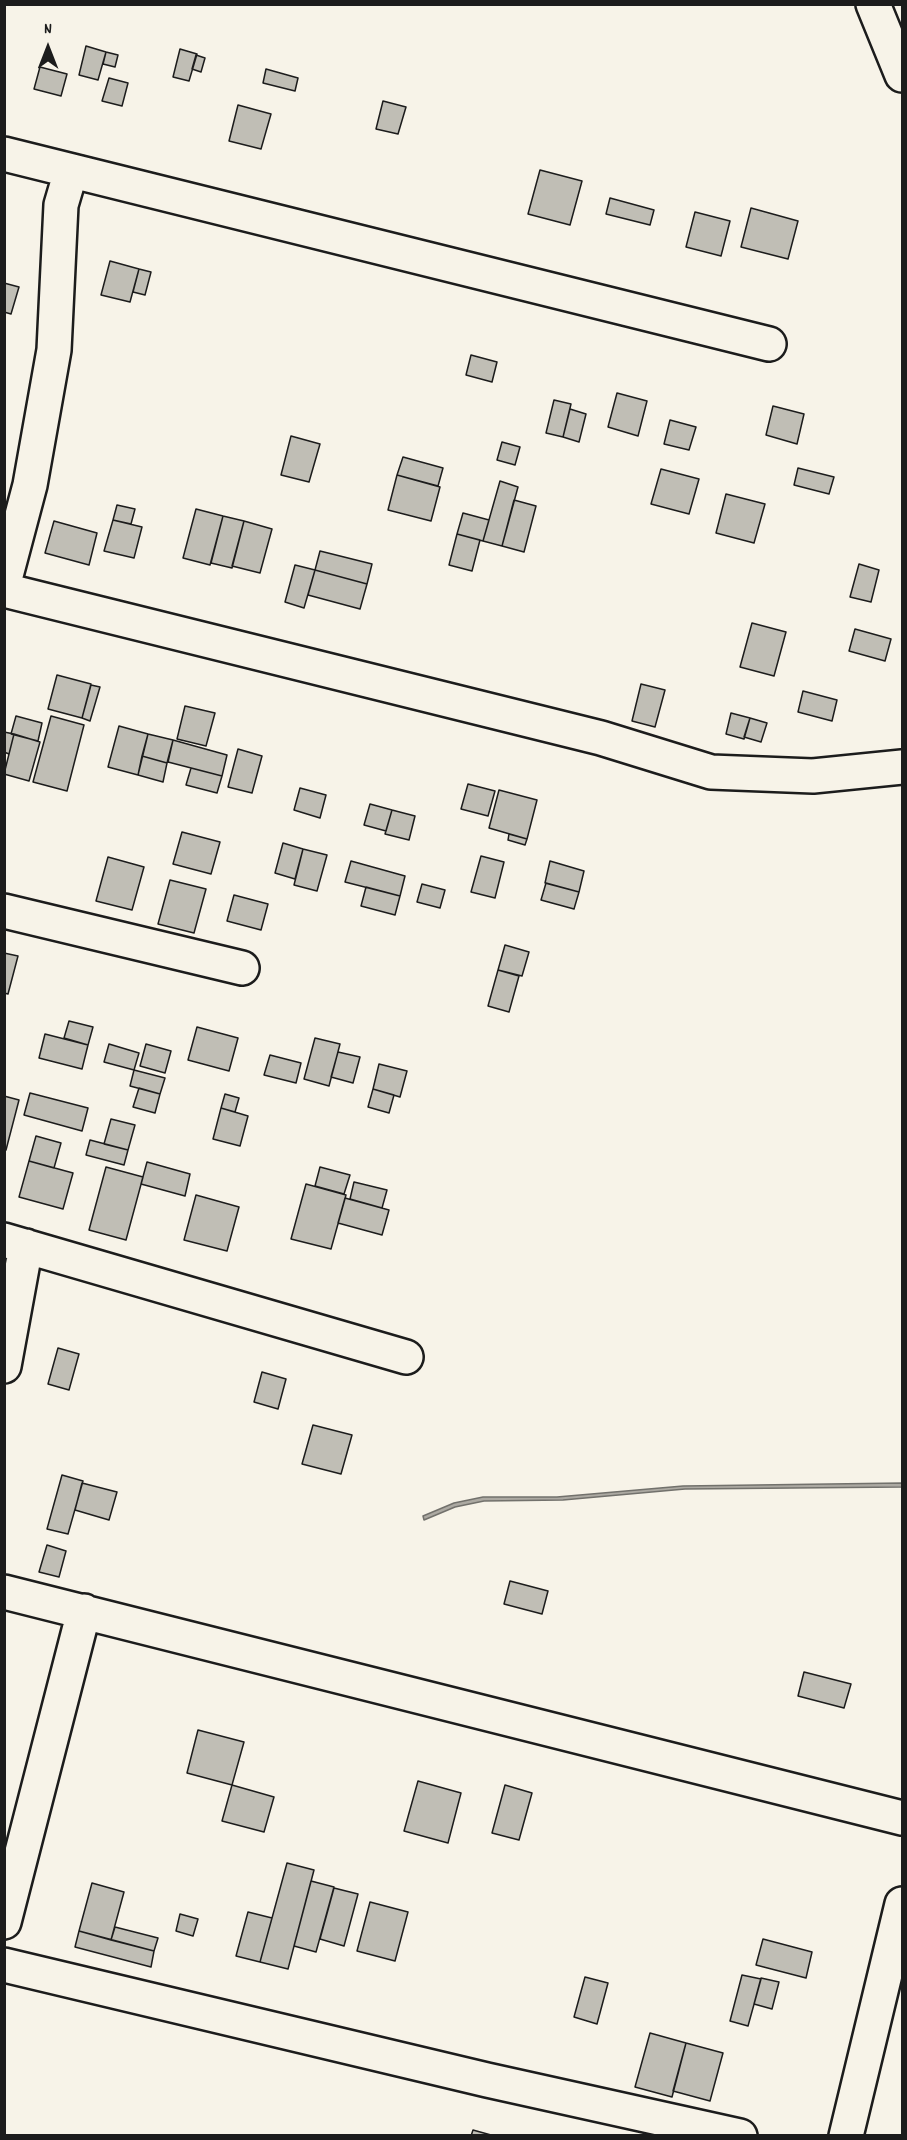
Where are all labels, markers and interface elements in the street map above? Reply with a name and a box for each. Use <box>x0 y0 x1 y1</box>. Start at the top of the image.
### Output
north arrow <box>18 18 78 78</box>
text: N <box>44 18 52 41</box>

